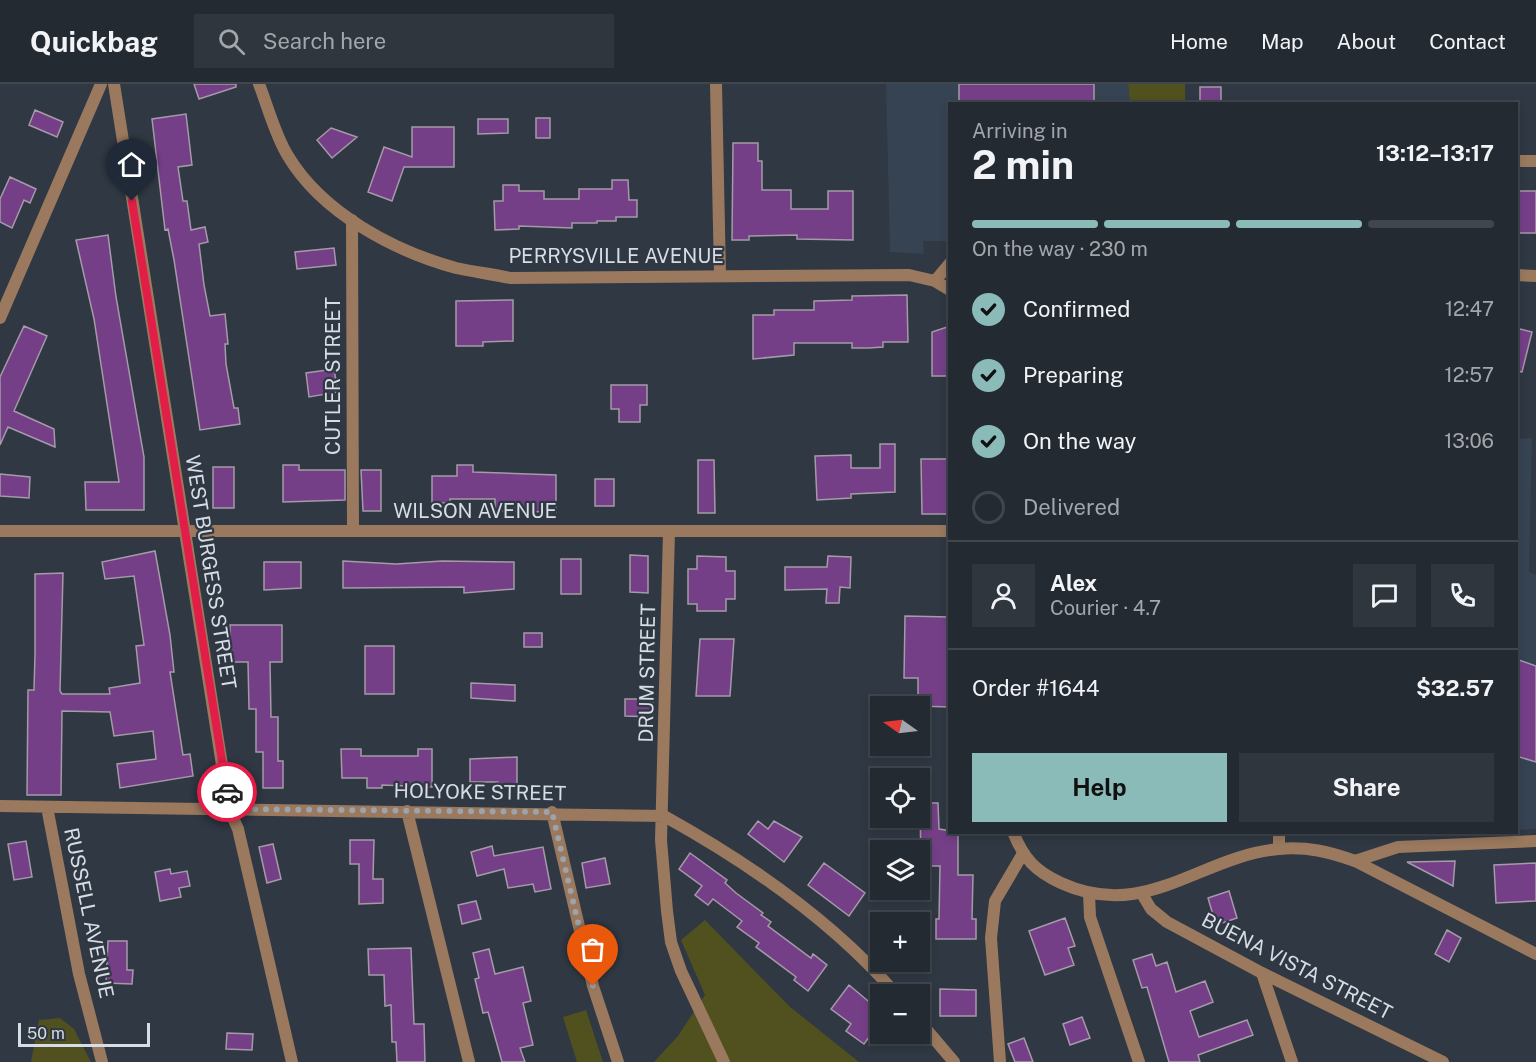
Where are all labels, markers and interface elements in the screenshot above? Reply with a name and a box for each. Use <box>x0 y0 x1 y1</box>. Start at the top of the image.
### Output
search box <box>194 14 614 68</box>
text: Quickbag <box>30 25 158 58</box>
icon: search <box>215 25 248 58</box>
text: Search here <box>263 28 386 54</box>
text: Home <box>1170 29 1228 54</box>
text: Map <box>1261 29 1304 54</box>
text: About <box>1337 29 1396 54</box>
text: Contact <box>1429 29 1506 54</box>
text: Arriving in <box>972 119 1067 143</box>
pin <box>106 139 157 201</box>
text: 13:12–13:17 <box>1376 140 1494 166</box>
text: 2 min <box>972 142 1074 188</box>
icon: home <box>115 148 148 181</box>
text: On the way · 230 m <box>972 237 1148 261</box>
street label: PERRYSVILLE AVENUE <box>508 244 724 268</box>
icon: check <box>972 293 1005 326</box>
text: Confirmed <box>1023 296 1130 322</box>
street label: CUTLER STREET <box>321 297 345 455</box>
text: 12:47 <box>1445 297 1494 321</box>
icon: check <box>972 359 1005 392</box>
text: Preparing <box>1023 362 1124 388</box>
text: 12:57 <box>1445 363 1494 387</box>
icon: check <box>972 425 1005 458</box>
text: On the way <box>1023 428 1136 454</box>
text: 13:06 <box>1444 429 1494 453</box>
street label: WEST BURGESS STREET <box>181 453 241 691</box>
text: Delivered <box>1023 494 1120 520</box>
street label: WILSON AVENUE <box>393 499 557 523</box>
button: person <box>972 564 1035 627</box>
button: chat <box>1353 564 1416 627</box>
button: phone <box>1431 564 1494 627</box>
text: Alex <box>1050 570 1097 596</box>
text: Courier · 4.7 <box>1050 596 1161 620</box>
street label: DRUM STREET <box>634 603 660 743</box>
text: Order #1644 <box>972 675 1099 701</box>
text: $32.57 <box>1416 675 1494 701</box>
north arrow <box>870 696 930 756</box>
map controls <box>870 696 930 1044</box>
button: Help <box>972 753 1227 822</box>
button: Share <box>1239 753 1494 822</box>
courier <box>197 762 257 822</box>
button: locate <box>870 768 930 828</box>
icon: car <box>211 776 244 809</box>
street label: HOLYOKE STREET <box>394 778 567 806</box>
street label: RUSSELL AVENUE <box>59 825 119 1001</box>
button: layers <box>870 840 930 900</box>
street label: BUENA VISTA STREET <box>1198 907 1396 1025</box>
button: + <box>870 912 930 972</box>
pin <box>567 924 618 986</box>
icon: bag <box>576 933 609 966</box>
button: − <box>870 984 930 1044</box>
scale bar <box>18 1020 150 1048</box>
text: 50 m <box>27 1024 65 1043</box>

